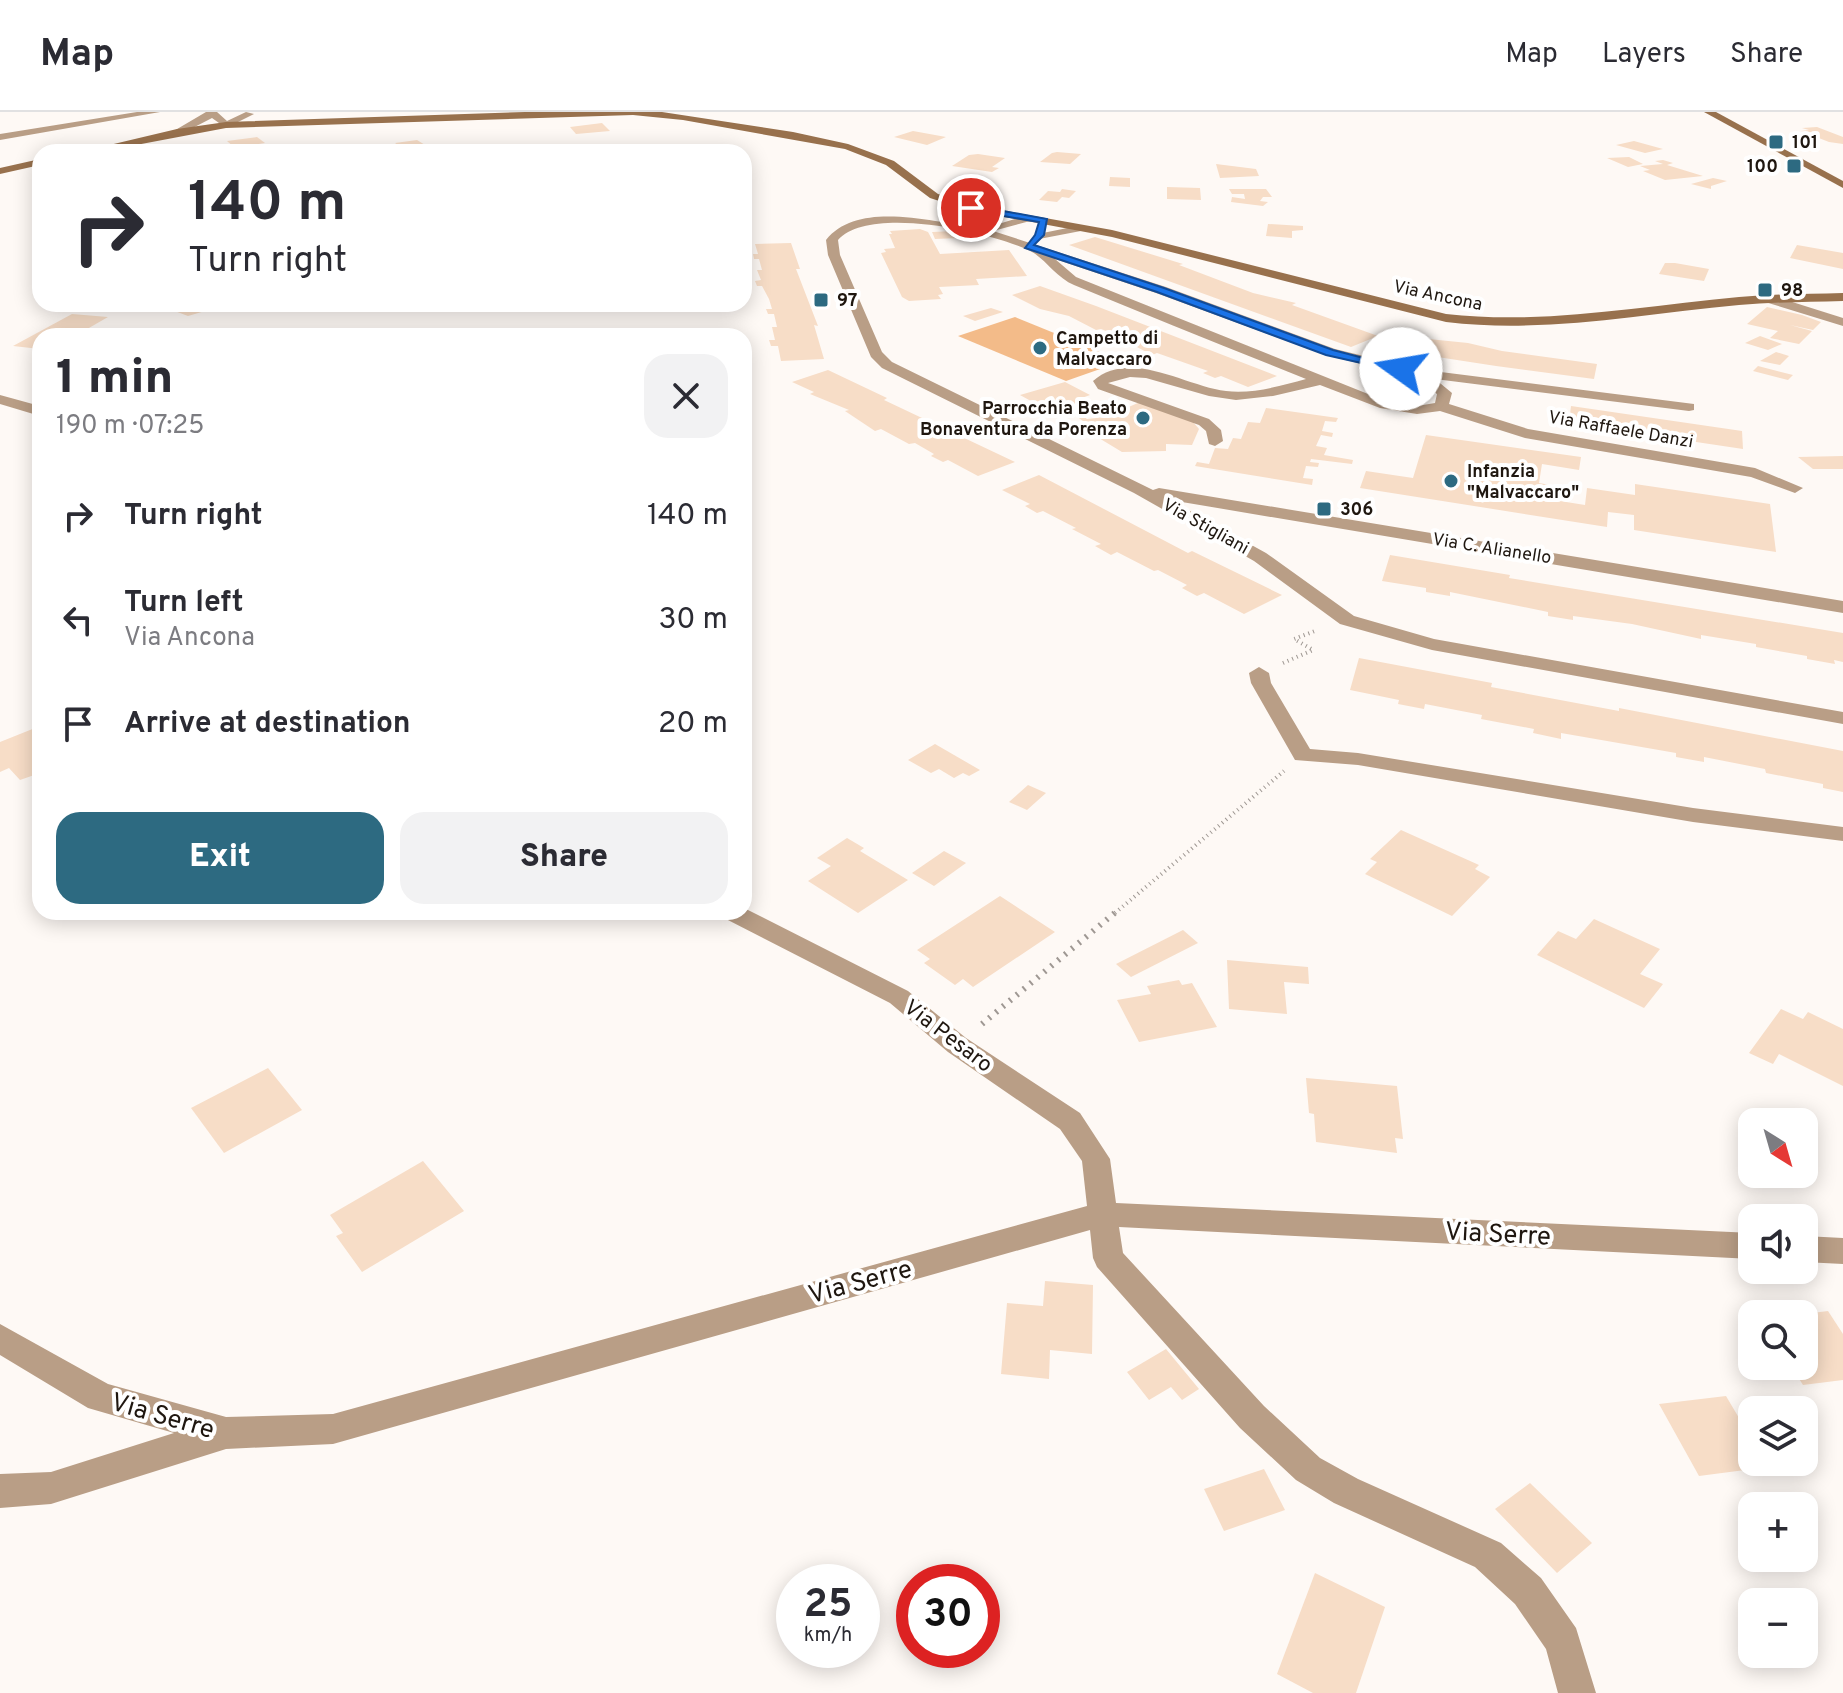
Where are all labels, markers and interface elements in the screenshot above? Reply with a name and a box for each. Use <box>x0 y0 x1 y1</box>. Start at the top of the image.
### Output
text: Map <box>40 31 114 80</box>
text: Map <box>1505 37 1558 73</box>
text: Layers <box>1602 37 1686 73</box>
text: Share <box>1730 37 1803 73</box>
place label: 101 <box>1792 132 1818 155</box>
marker: 101 <box>1767 133 1785 151</box>
place label: 100 <box>1747 156 1778 179</box>
marker: 100 <box>1785 157 1803 175</box>
text: 140 m <box>188 170 346 240</box>
pin <box>937 174 1005 242</box>
icon: right <box>56 176 160 280</box>
icon: arrive <box>949 186 993 230</box>
text: Turn right <box>188 239 347 285</box>
street label: Via Ancona <box>1391 276 1484 317</box>
place label: 98 <box>1781 280 1803 303</box>
marker: 98 <box>1756 281 1774 299</box>
place label: 97 <box>837 290 857 313</box>
marker: 97 <box>812 291 830 309</box>
position arrow <box>1359 327 1443 411</box>
place label: Campetto di Malvaccaro <box>1056 328 1158 372</box>
marker: Campetto di Malvaccaro <box>1031 339 1049 357</box>
text: 1 min <box>56 350 173 410</box>
button: close <box>644 354 728 438</box>
place label: Parrocchia Beato Bonaventura da Porenza <box>920 398 1127 442</box>
street label: Via Raffaele Danzi <box>1546 406 1695 455</box>
marker: Parrocchia Beato Bonaventura da Porenza <box>1134 409 1152 427</box>
text: 190 m · 07:25 <box>56 410 204 443</box>
place label: Infanzia "Malvaccaro" <box>1467 461 1579 505</box>
marker: Infanzia "Malvaccaro" <box>1442 472 1460 490</box>
icon: right <box>56 494 100 538</box>
street label: Via Stigliani <box>1158 494 1253 561</box>
text: Turn right <box>124 498 262 535</box>
text: 140 m <box>647 498 728 535</box>
place label: 306 <box>1340 499 1373 522</box>
marker: 306 <box>1315 500 1333 518</box>
street label: Via C. Alianello <box>1431 529 1553 570</box>
text: Turn left <box>124 585 244 622</box>
icon: left <box>56 598 100 642</box>
text: 30 m <box>659 602 728 639</box>
text: Via Ancona <box>124 622 255 655</box>
icon: arrive <box>56 702 100 746</box>
text: Arrive at destination <box>124 706 410 743</box>
text: 20 m <box>658 706 728 743</box>
button: Exit <box>56 812 384 904</box>
button: Share <box>400 812 728 904</box>
street label: Via Pesaro <box>898 995 997 1079</box>
north arrow <box>1738 1108 1818 1188</box>
map controls <box>1738 1108 1818 1668</box>
button: sound <box>1738 1204 1818 1284</box>
street label: Via Serre <box>1444 1216 1552 1255</box>
street label: Via Serre <box>805 1254 916 1313</box>
button: search <box>1738 1300 1818 1380</box>
street label: Via Serre <box>107 1387 218 1448</box>
button: layers <box>1738 1396 1818 1476</box>
button: + <box>1738 1492 1818 1572</box>
speed limit sign: 30 <box>896 1564 1000 1668</box>
text: 25 <box>804 1581 852 1631</box>
button: − <box>1738 1588 1818 1668</box>
text: km/h <box>804 1623 852 1649</box>

